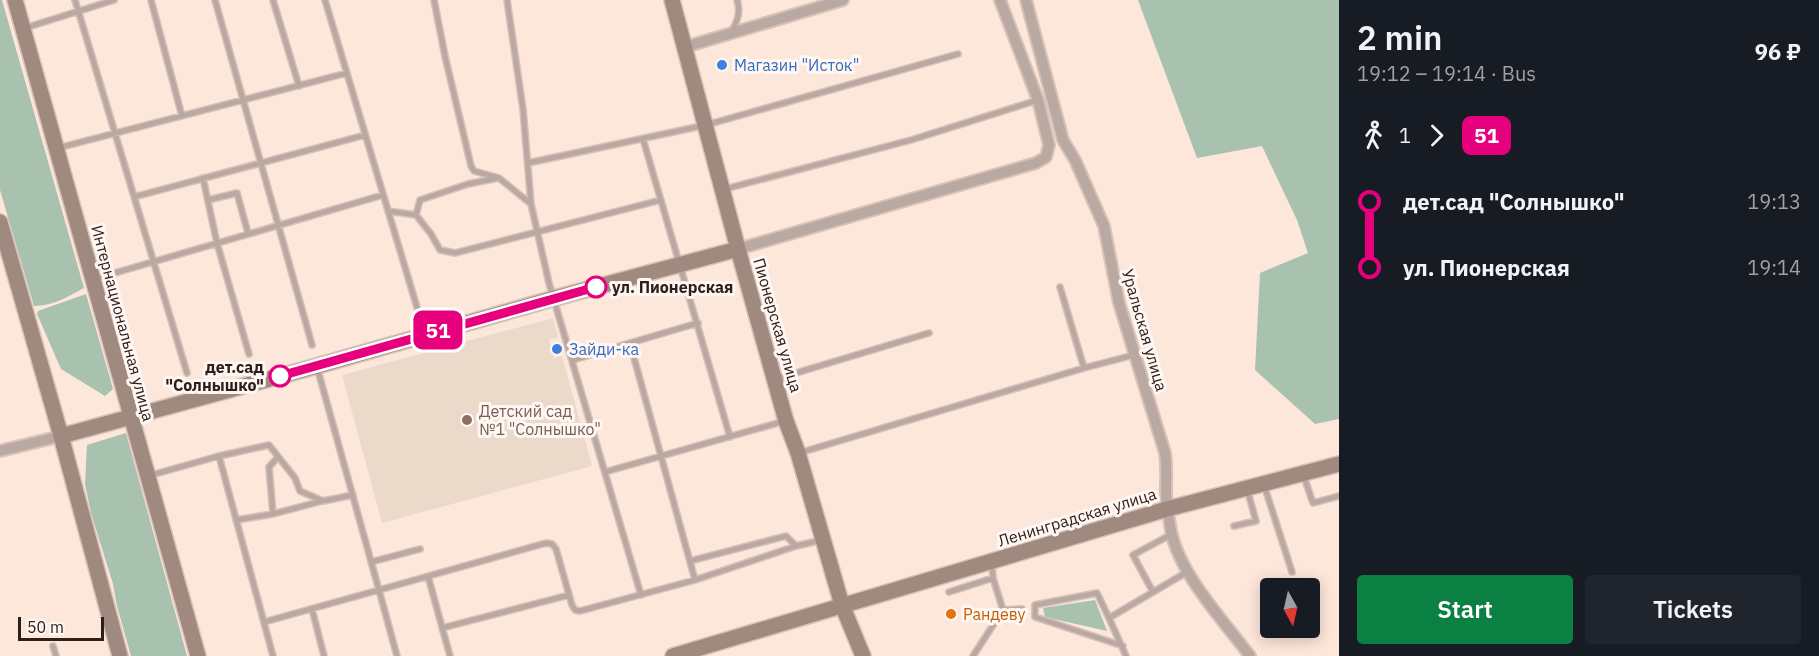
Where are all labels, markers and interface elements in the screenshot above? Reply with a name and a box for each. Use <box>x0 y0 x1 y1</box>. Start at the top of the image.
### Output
text: 2 min <box>1357 16 1442 59</box>
text: 96 ₽ <box>1755 37 1801 66</box>
place label: Магазин "Исток" <box>734 55 859 75</box>
marker: Магазин "Исток" <box>715 58 729 72</box>
text: 19:12 – 19:14 · Bus <box>1357 60 1536 87</box>
icon: walk <box>1357 119 1390 152</box>
icon: forward <box>1420 119 1453 152</box>
text: 51 <box>1474 121 1499 149</box>
text: 1 <box>1399 122 1411 149</box>
text: дет.сад "Солнышко" <box>1403 187 1625 216</box>
text: 19:13 <box>1747 188 1801 215</box>
street label: Интернациональная улица <box>87 223 159 424</box>
text: ул. Пионерская <box>1403 253 1570 282</box>
text: 19:14 <box>1747 254 1801 281</box>
street label: Пионерская улица <box>749 256 807 395</box>
street label: Уральская улица <box>1118 267 1172 394</box>
marker: ул. Пионерская <box>585 276 607 298</box>
place label: ул. Пионерская <box>612 277 733 297</box>
line badge: 51 <box>411 310 465 350</box>
text: 51 <box>425 316 451 344</box>
place label: Зайди-ка <box>569 339 639 359</box>
marker: Зайди-ка <box>550 342 564 356</box>
place label: дет.сад "Солнышко" <box>165 357 264 395</box>
marker: дет.сад "Солнышко" <box>269 365 291 387</box>
place label: Детский сад №1 "Солнышко" <box>479 401 601 439</box>
marker: Детский сад №1 "Солнышко" <box>460 413 474 427</box>
street label: Ленинградская улица <box>995 483 1159 551</box>
button: Start <box>1357 575 1573 644</box>
button: Tickets <box>1585 575 1801 644</box>
north arrow <box>1260 578 1320 638</box>
map controls <box>1260 578 1320 638</box>
place label: Рандеву <box>963 604 1026 624</box>
marker: Рандеву <box>944 607 958 621</box>
scale bar <box>18 614 104 642</box>
text: 50 m <box>27 617 64 637</box>

